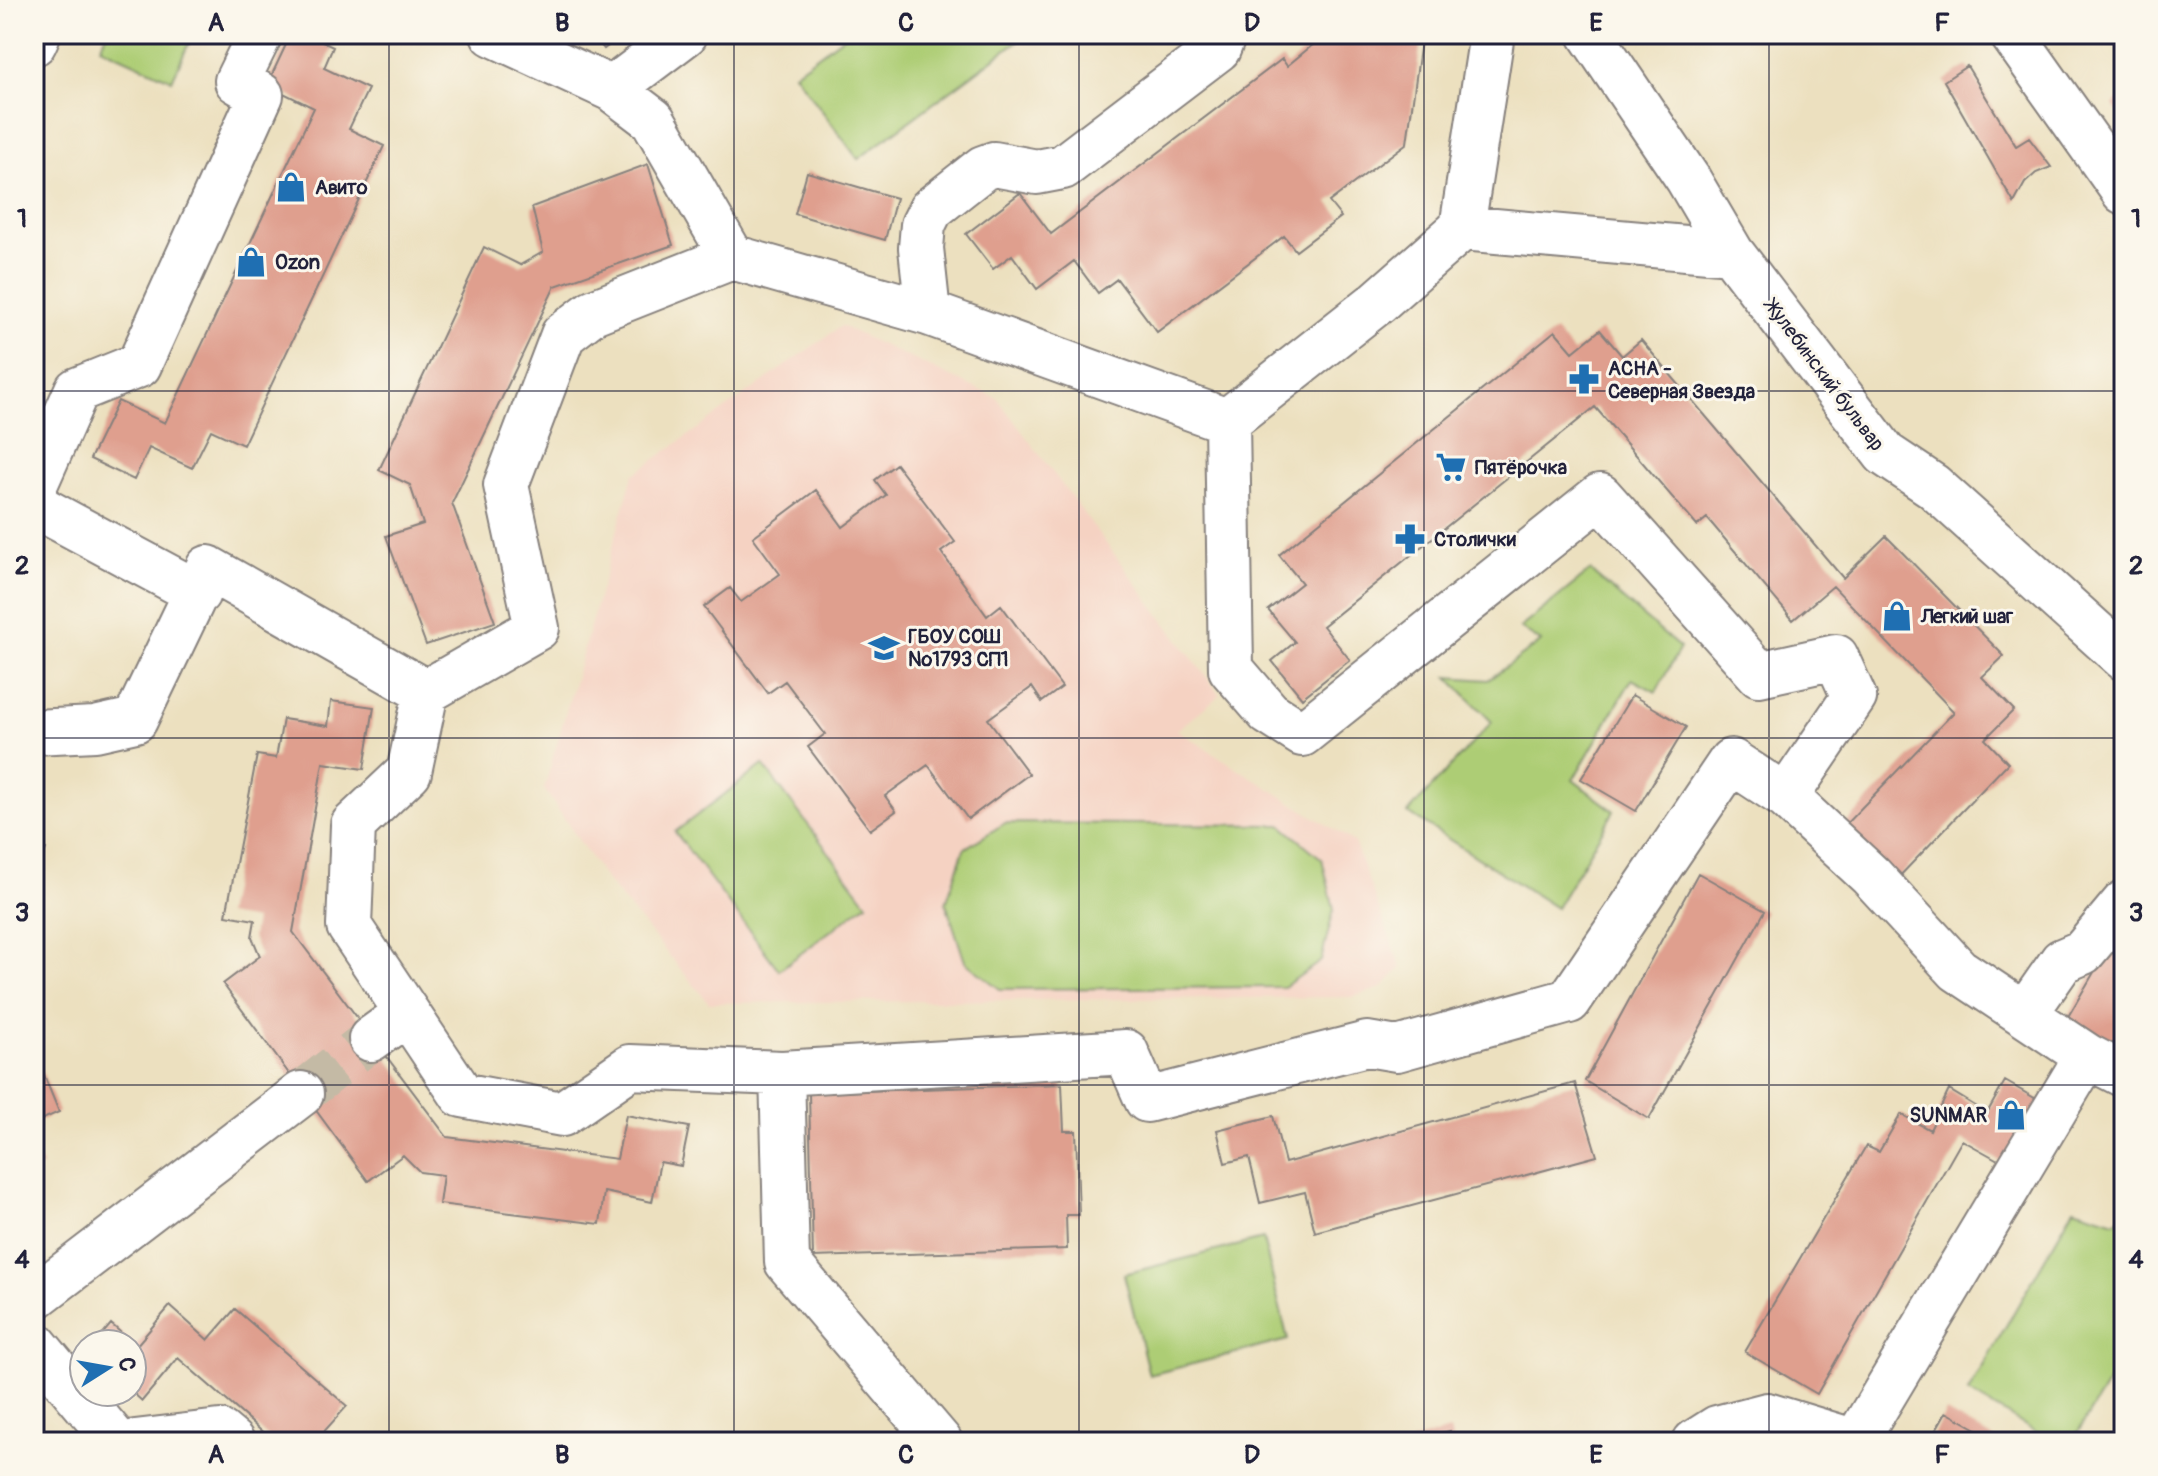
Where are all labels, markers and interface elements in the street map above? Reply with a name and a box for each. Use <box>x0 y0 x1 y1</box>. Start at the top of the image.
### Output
text: A <box>208 7 225 39</box>
text: B <box>555 7 569 39</box>
text: C <box>898 7 914 39</box>
text: D <box>1244 7 1260 39</box>
text: E <box>1589 7 1603 39</box>
text: F <box>1934 7 1950 39</box>
shop icon: Авито <box>274 170 308 204</box>
place label: Авито <box>315 175 368 200</box>
text: 1 <box>17 203 27 235</box>
text: 1 <box>2131 203 2141 235</box>
shop icon: Ozon <box>234 245 268 279</box>
place label: Ozon <box>275 250 320 275</box>
street label: Жулебинский бульвар <box>1758 292 1890 456</box>
place label: АСНА - Северная Звезда <box>1608 356 1755 404</box>
pharmacy icon: АСНА - Северная Звезда <box>1567 362 1601 396</box>
supermarket icon: Пятёрочка <box>1434 450 1468 484</box>
place label: Пятёрочка <box>1475 455 1567 480</box>
pharmacy icon: Столички <box>1393 522 1427 556</box>
place label: Столички <box>1434 527 1516 552</box>
text: 2 <box>15 550 29 582</box>
text: 2 <box>2129 550 2143 582</box>
shop icon: Легкий шаг <box>1880 599 1914 633</box>
place label: Легкий шаг <box>1920 604 2013 629</box>
place label: ГБОУ СОШ №1793 СП1 <box>908 624 1009 672</box>
school or university icon: ГБОУ СОШ №1793 СП1 <box>867 631 901 665</box>
text: 3 <box>15 897 29 929</box>
text: 3 <box>2129 897 2143 929</box>
shop icon: SUNMAR <box>1994 1098 2028 1132</box>
place label: SUNMAR <box>1910 1103 1987 1128</box>
text: 4 <box>14 1244 30 1276</box>
text: 4 <box>2128 1244 2144 1276</box>
north arrow <box>68 1328 148 1408</box>
text: С <box>112 1355 142 1374</box>
text: A <box>208 1439 225 1471</box>
text: B <box>555 1439 569 1471</box>
text: C <box>898 1439 914 1471</box>
text: D <box>1244 1439 1260 1471</box>
text: E <box>1589 1439 1603 1471</box>
text: F <box>1934 1439 1950 1471</box>

